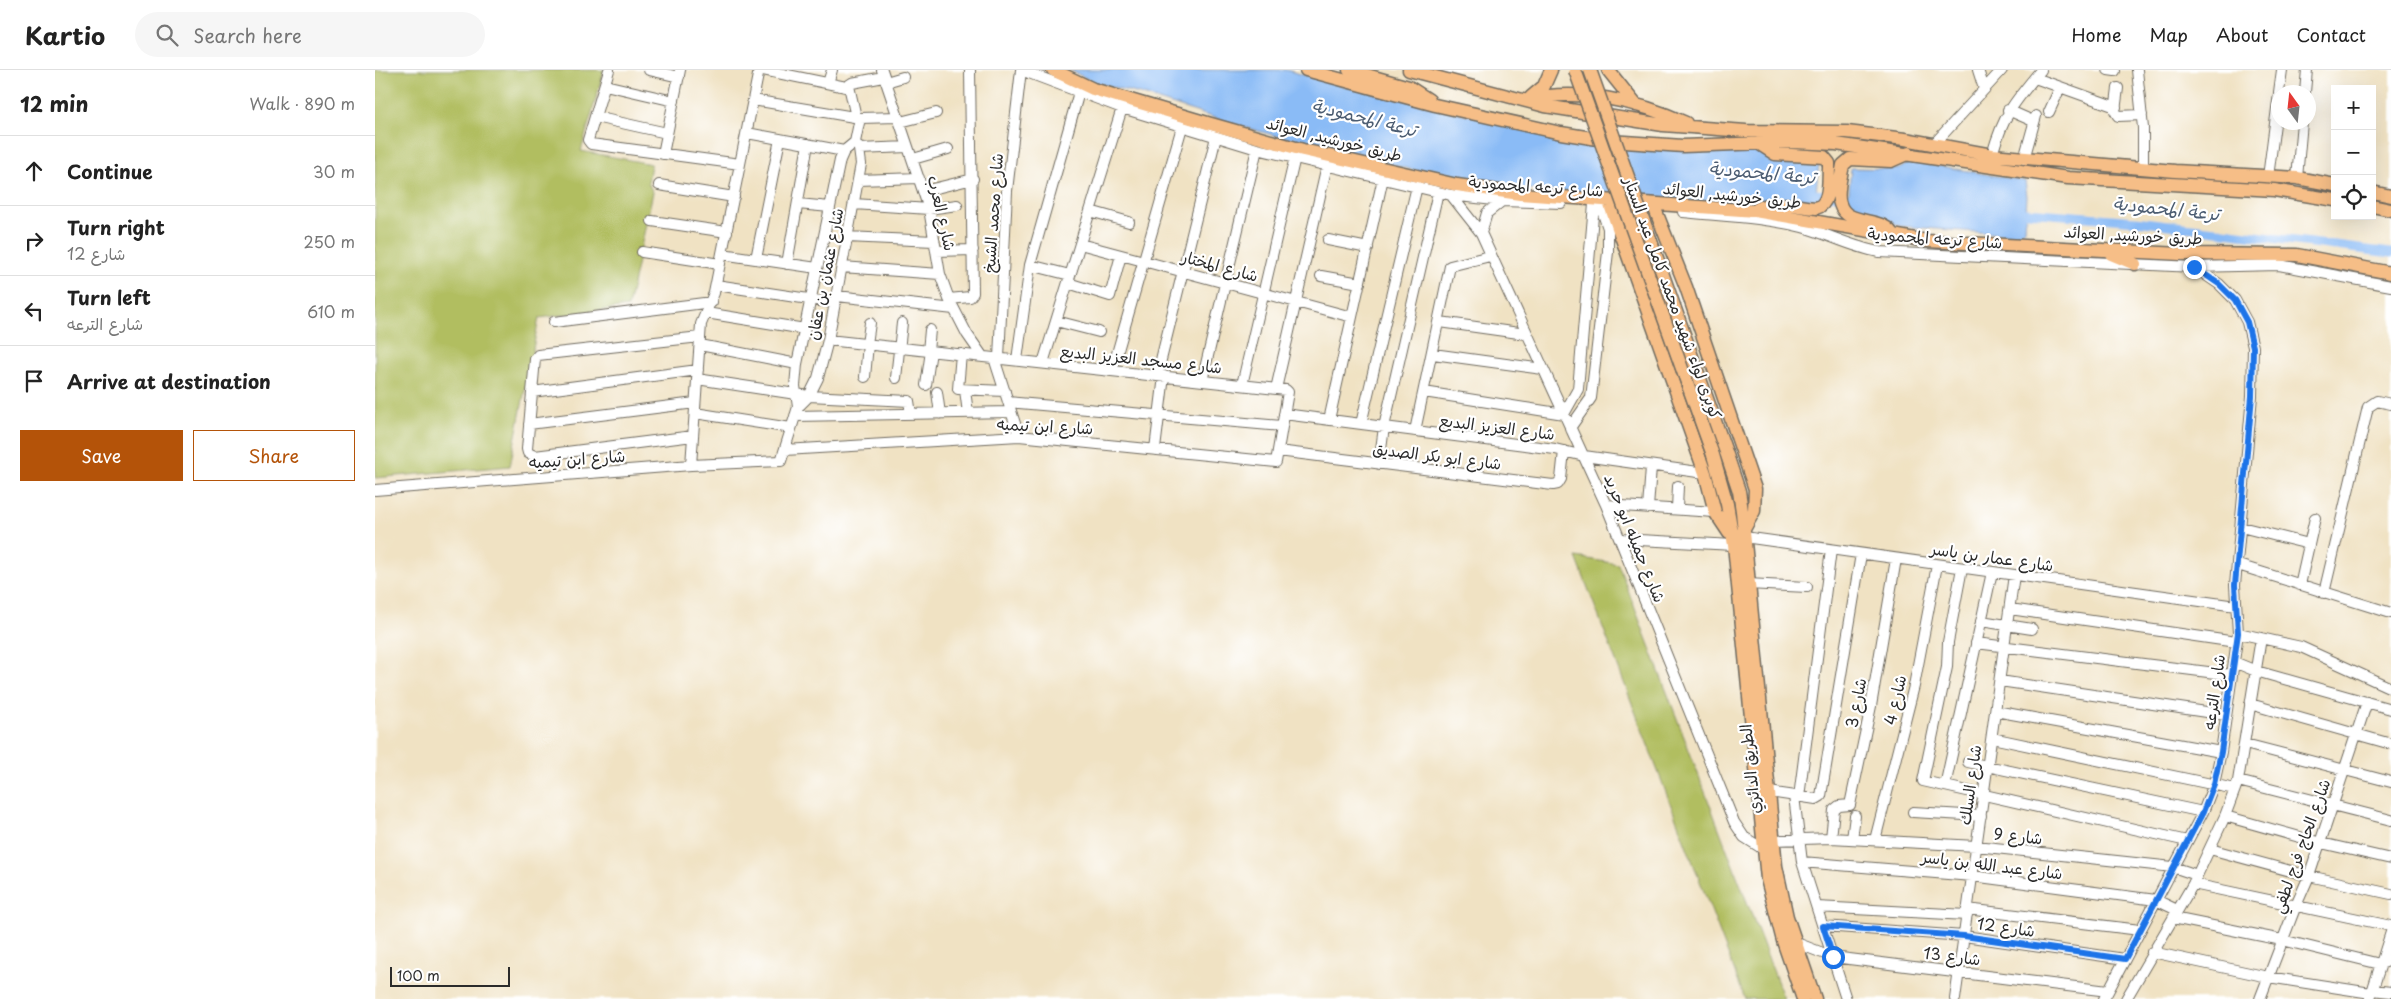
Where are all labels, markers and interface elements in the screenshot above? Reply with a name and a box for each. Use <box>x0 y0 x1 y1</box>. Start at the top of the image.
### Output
search box <box>135 12 485 57</box>
text: Kartio <box>25 17 105 53</box>
icon: search <box>153 21 181 49</box>
text: Search here <box>193 21 302 49</box>
text: Home <box>2071 21 2121 48</box>
text: Map <box>2149 21 2188 48</box>
text: About <box>2216 21 2268 48</box>
text: Contact <box>2296 21 2366 48</box>
north arrow <box>2271 85 2316 130</box>
map controls <box>2331 85 2376 220</box>
button: + <box>2331 85 2376 130</box>
text: 12 min <box>20 87 89 119</box>
text: Walk · 890 m <box>249 91 355 115</box>
water label: ترعة المحمودية <box>1309 91 1422 143</box>
street label: طريق خورشيد, العوائد <box>1264 110 1405 167</box>
button: − <box>2331 130 2376 175</box>
street label: شارع محمد الشيخ <box>976 152 1009 274</box>
water label: ترعة المحمودية <box>1708 153 1819 190</box>
icon: ahead <box>20 157 48 185</box>
text: Continue <box>67 157 153 185</box>
text: 30 m <box>313 159 355 183</box>
street label: شارع ترعه المحمودية <box>1468 168 1604 203</box>
street label: كوبرى لواء شهيد محمد كامل عبد الستار <box>1618 171 1729 422</box>
street label: شارع العرب <box>922 173 963 253</box>
street label: طريق خورشيد, العوائد <box>1662 175 1803 213</box>
button: locate <box>2331 175 2376 220</box>
water label: ترعة المحمودية <box>2112 188 2223 227</box>
street label: شارع عثمان بن عفان <box>799 206 850 342</box>
text: Turn right <box>67 213 165 241</box>
street label: طريق خورشيد, العوائد <box>2063 218 2203 250</box>
street label: شارع ترعه المحمودية <box>1867 220 2003 255</box>
icon: right <box>20 227 48 255</box>
text: 250 m <box>304 229 355 253</box>
text: شارع 12 <box>67 241 125 265</box>
street label: شارع المختار <box>1177 243 1261 288</box>
route end <box>2183 256 2206 279</box>
text: Turn left <box>67 283 151 311</box>
icon: left <box>20 297 48 325</box>
text: 610 m <box>307 299 355 323</box>
text: شارع الترعه <box>67 311 143 335</box>
street label: شارع مسجد العزيز البديع <box>1059 338 1223 379</box>
icon: arrive <box>20 367 48 395</box>
text: Arrive at destination <box>67 367 271 395</box>
street label: شارع العزيز البديع <box>1438 407 1556 446</box>
street label: شارع ابن تيميه <box>996 410 1094 441</box>
button: Save <box>20 430 183 481</box>
button: Share <box>193 430 355 481</box>
street label: شارع ابو بكر الصديق <box>1371 435 1503 476</box>
street label: شارع ابن تيميه <box>528 443 626 474</box>
street label: شارع جميله ابو حريد <box>1598 470 1673 606</box>
street label: شارع عمار بن ياسر <box>1927 535 2055 578</box>
street label: شارع الترعه <box>2196 653 2231 731</box>
street label: شارع 4 <box>1877 673 1912 727</box>
street label: شارع 3 <box>1838 676 1873 730</box>
street label: الطريق الدائري <box>1732 723 1767 815</box>
street label: شارع السلك <box>1952 743 1988 827</box>
street label: شارع الحاج فرج لطفي <box>2265 775 2339 918</box>
street label: شارع 9 <box>1992 820 2044 851</box>
street label: شارع عبد الله بن ياسر <box>1918 843 2064 886</box>
street label: شارع 12 <box>1975 910 2037 943</box>
street label: شارع 13 <box>1922 940 1982 971</box>
route start <box>1822 946 1845 969</box>
scale bar <box>390 964 510 987</box>
text: 100 m <box>397 965 440 986</box>

